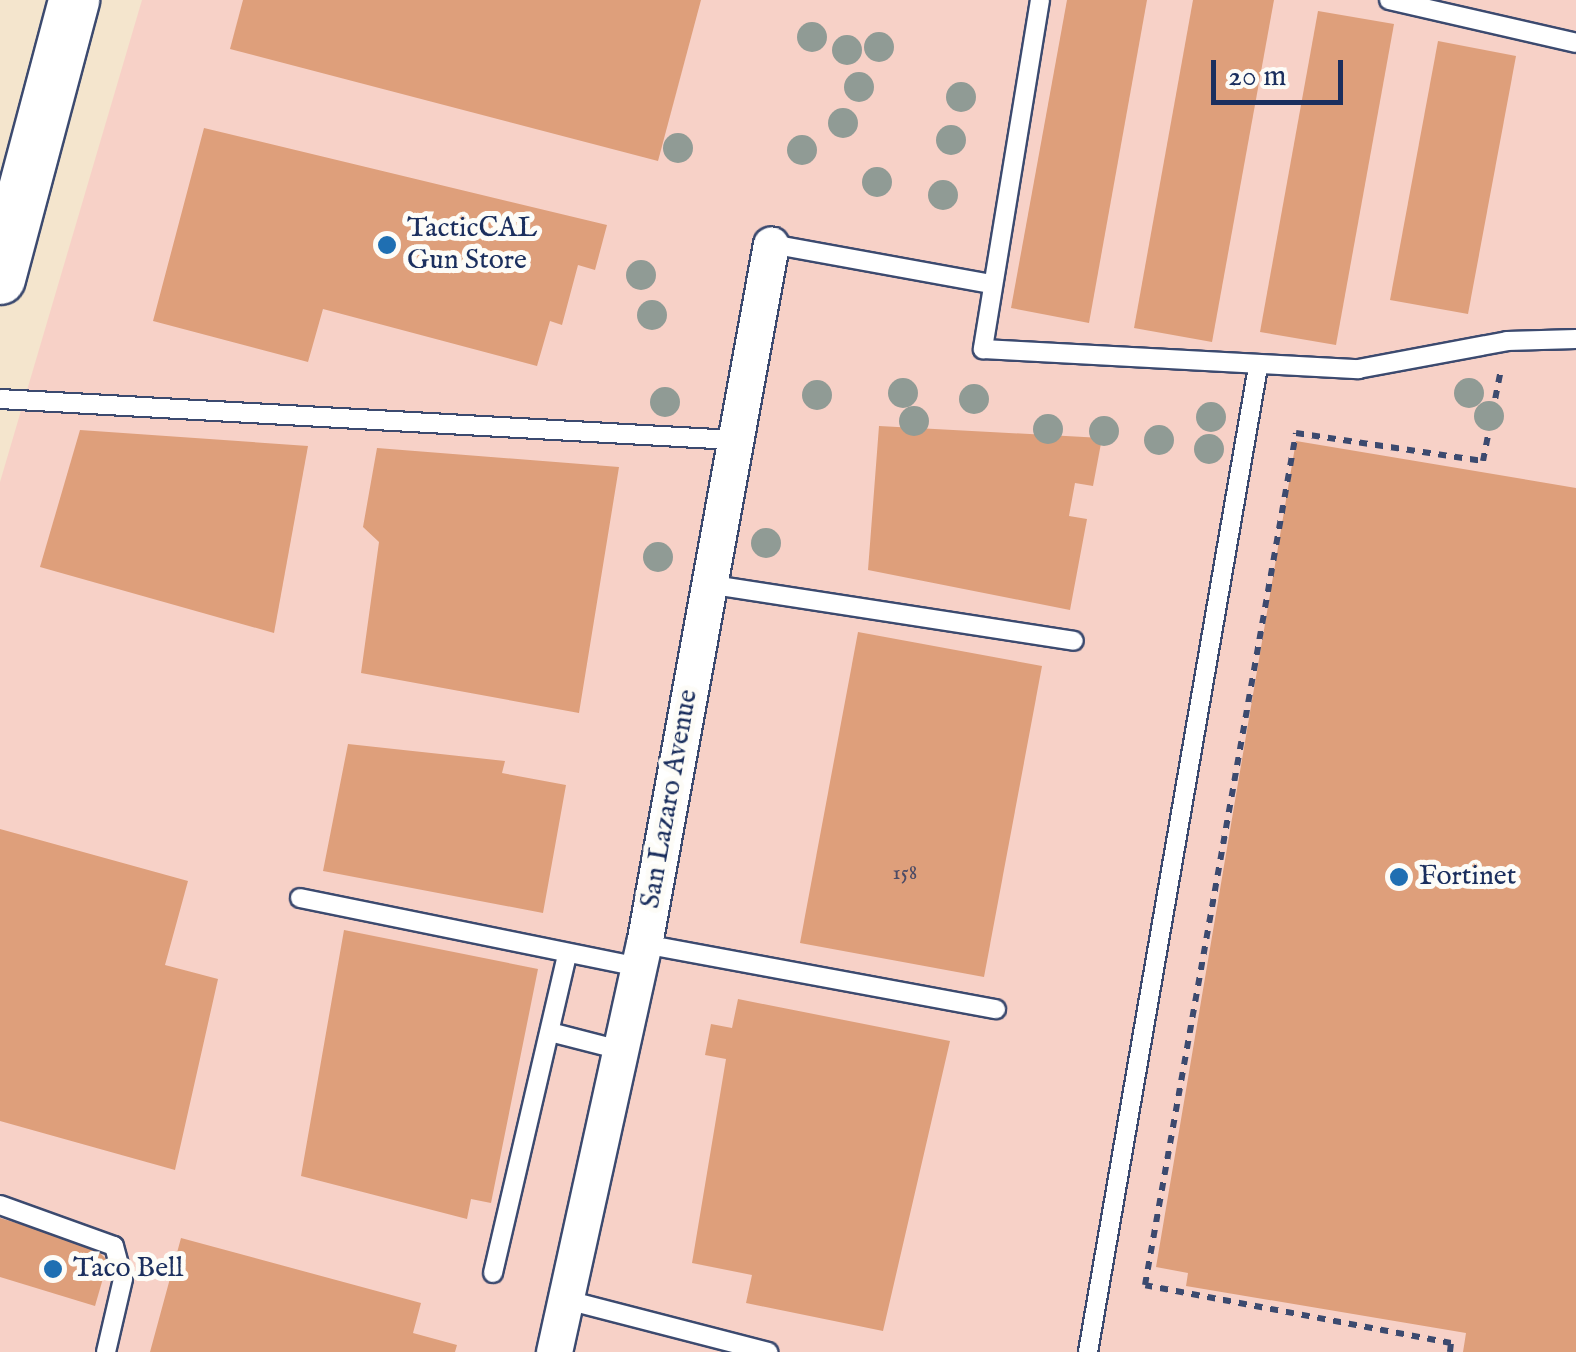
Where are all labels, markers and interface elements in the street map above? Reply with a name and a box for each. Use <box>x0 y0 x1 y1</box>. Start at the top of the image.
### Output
scale bar <box>1216 40 1348 102</box>
text: 20 m <box>1228 58 1287 96</box>
place label: TacticCAL Gun Store <box>407 212 537 278</box>
marker: TacticCAL Gun Store <box>376 234 398 256</box>
street label: San Lazaro Avenue <box>634 687 706 911</box>
place label: Fortinet <box>1419 860 1516 894</box>
house number: 158 <box>893 861 917 887</box>
marker: Fortinet <box>1388 866 1410 888</box>
place label: Taco Bell <box>73 1252 183 1286</box>
marker: Taco Bell <box>42 1258 64 1280</box>

